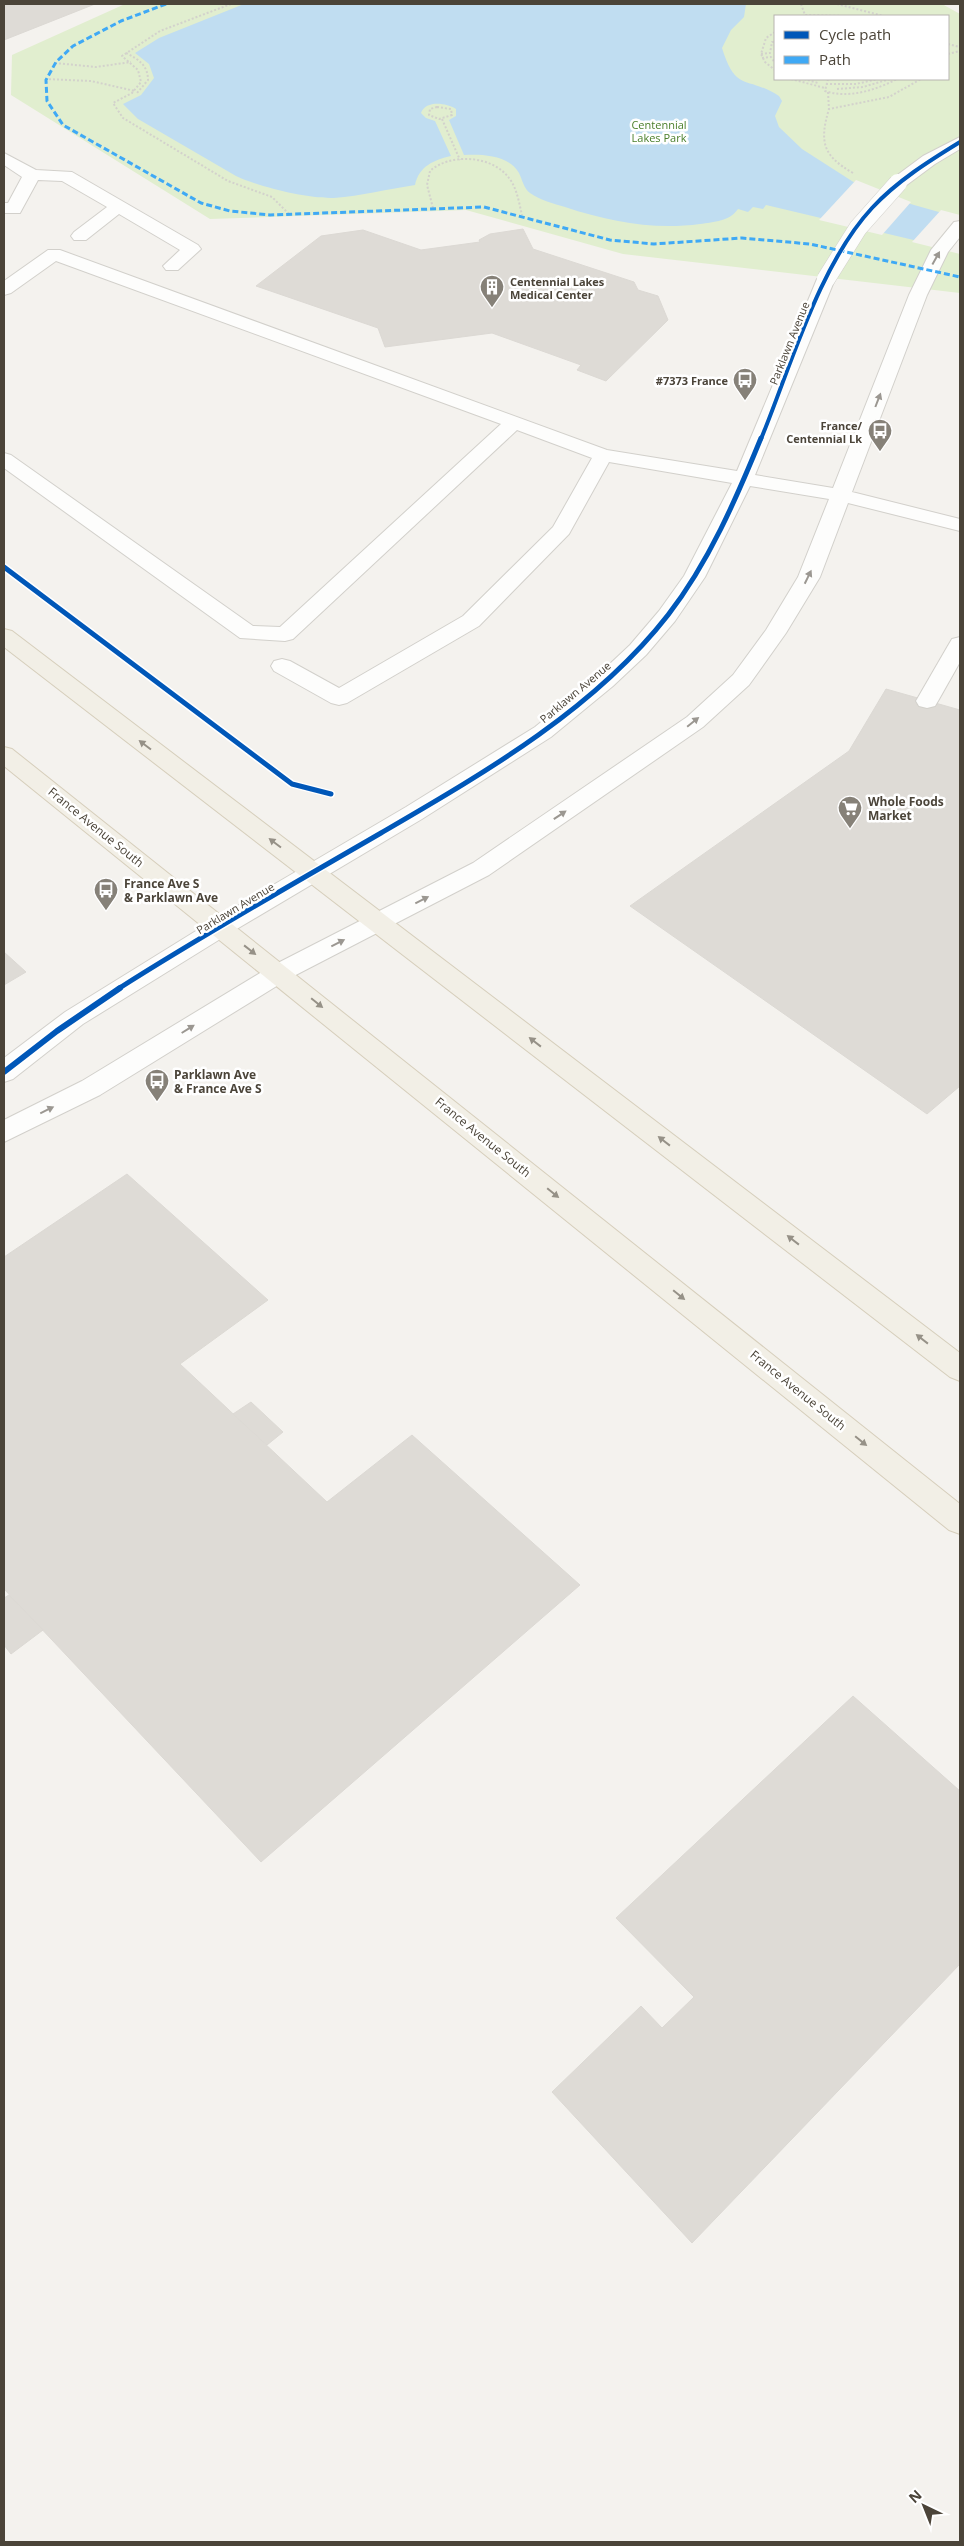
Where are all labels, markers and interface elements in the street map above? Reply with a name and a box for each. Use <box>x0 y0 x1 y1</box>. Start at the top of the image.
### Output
legend <box>774 15 949 80</box>
text: Cycle path <box>819 24 891 44</box>
text: Path <box>819 49 851 69</box>
park label: Centennial Lakes Park <box>631 117 687 145</box>
one-way arrow <box>931 251 940 265</box>
building icon: Centennial Lakes Medical Center <box>479 274 505 308</box>
place label: Centennial Lakes Medical Center <box>510 274 605 302</box>
street label: Parklawn Avenue <box>766 299 812 387</box>
bus stop icon: #7373 France <box>732 367 758 401</box>
place label: #7373 France <box>656 373 728 388</box>
one-way arrow <box>874 393 882 407</box>
place label: France/ Centennial Lk <box>786 418 862 446</box>
bus stop icon: France/ Centennial Lk <box>867 418 893 452</box>
one-way arrow <box>804 570 812 585</box>
street label: Parklawn Avenue <box>536 658 614 726</box>
one-way arrow <box>686 717 699 728</box>
one-way arrow <box>139 739 152 750</box>
street label: France Avenue South <box>45 783 147 871</box>
place label: Whole Foods Market <box>868 793 944 824</box>
supermarket icon: Whole Foods Market <box>837 795 863 829</box>
one-way arrow <box>553 811 567 820</box>
one-way arrow <box>268 838 282 848</box>
place label: France Ave S & Parklawn Ave <box>124 875 218 906</box>
bus stop icon: France Ave S & Parklawn Ave <box>93 877 119 911</box>
street label: Parklawn Avenue <box>193 879 277 937</box>
one-way arrow <box>414 896 429 904</box>
one-way arrow <box>331 939 345 947</box>
one-way arrow <box>243 945 256 956</box>
one-way arrow <box>310 998 323 1009</box>
one-way arrow <box>181 1024 194 1033</box>
one-way arrow <box>529 1037 542 1048</box>
place label: Parklawn Ave & France Ave S <box>174 1066 262 1097</box>
bus stop icon: Parklawn Ave & France Ave S <box>144 1068 170 1102</box>
street label: France Avenue South <box>432 1093 534 1181</box>
one-way arrow <box>40 1106 55 1114</box>
one-way arrow <box>658 1136 671 1147</box>
one-way arrow <box>546 1188 559 1199</box>
one-way arrow <box>787 1235 800 1246</box>
one-way arrow <box>673 1289 686 1300</box>
one-way arrow <box>915 1334 929 1344</box>
street label: France Avenue South <box>747 1346 849 1434</box>
one-way arrow <box>854 1435 867 1446</box>
north arrow <box>899 2481 949 2531</box>
text: N <box>904 2485 925 2507</box>

